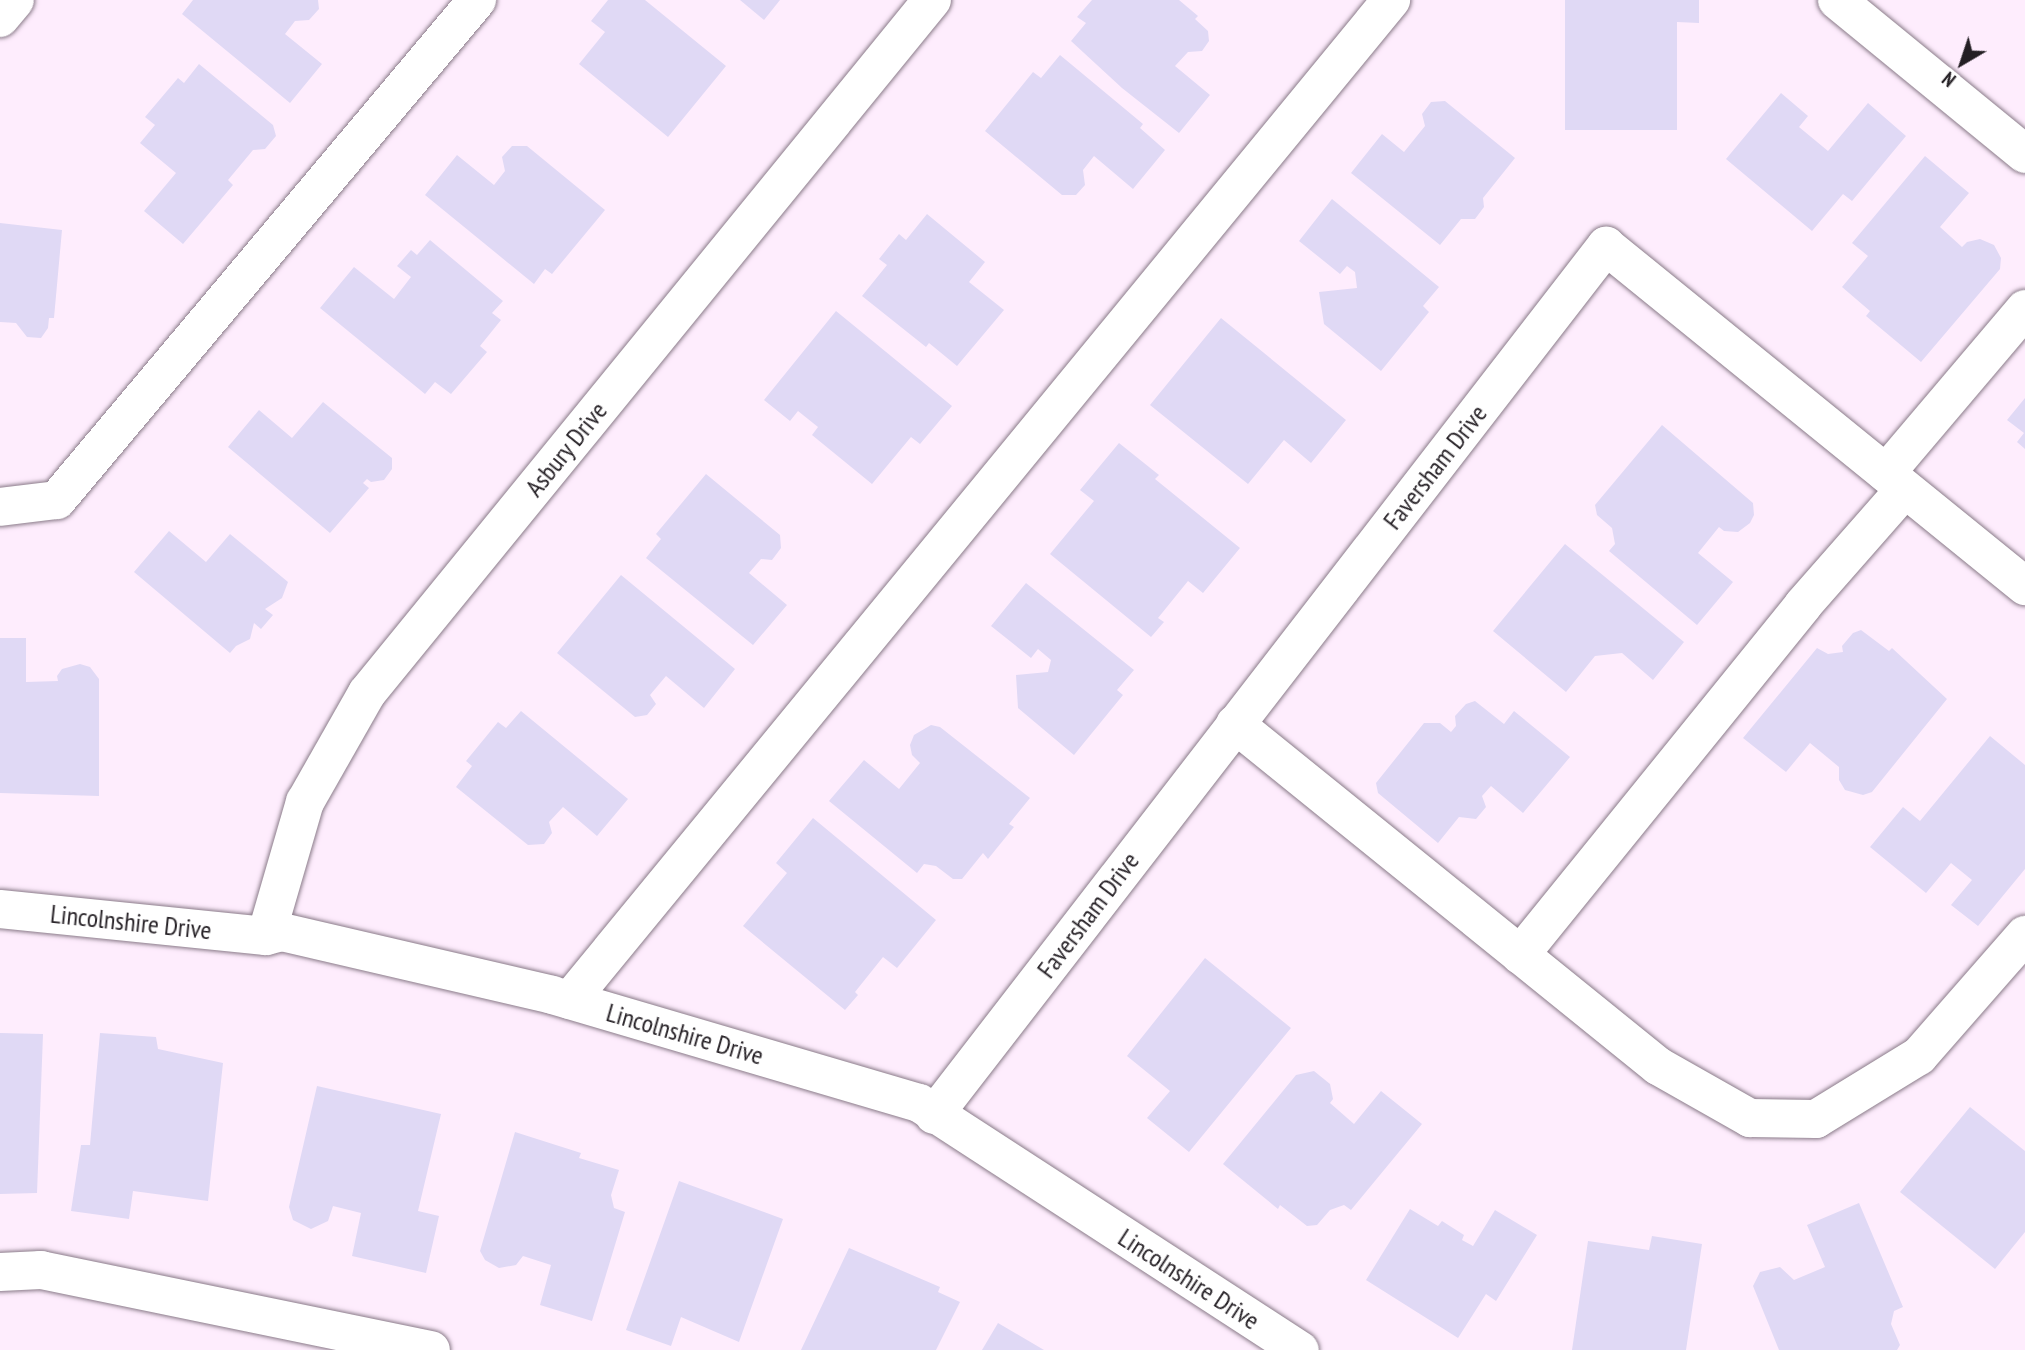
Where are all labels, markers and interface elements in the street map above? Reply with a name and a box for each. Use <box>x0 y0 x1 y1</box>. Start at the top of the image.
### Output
north arrow <box>1927 28 1997 98</box>
text: N <box>1937 67 1960 92</box>
street label: Asbury Drive <box>518 395 614 503</box>
street label: Faversham Drive <box>1377 399 1493 535</box>
street label: Faversham Drive <box>1031 846 1145 984</box>
street label: Lincolnshire Drive <box>49 898 213 946</box>
street label: Lincolnshire Drive <box>603 997 767 1071</box>
street label: Lincolnshire Drive <box>1113 1222 1265 1336</box>

